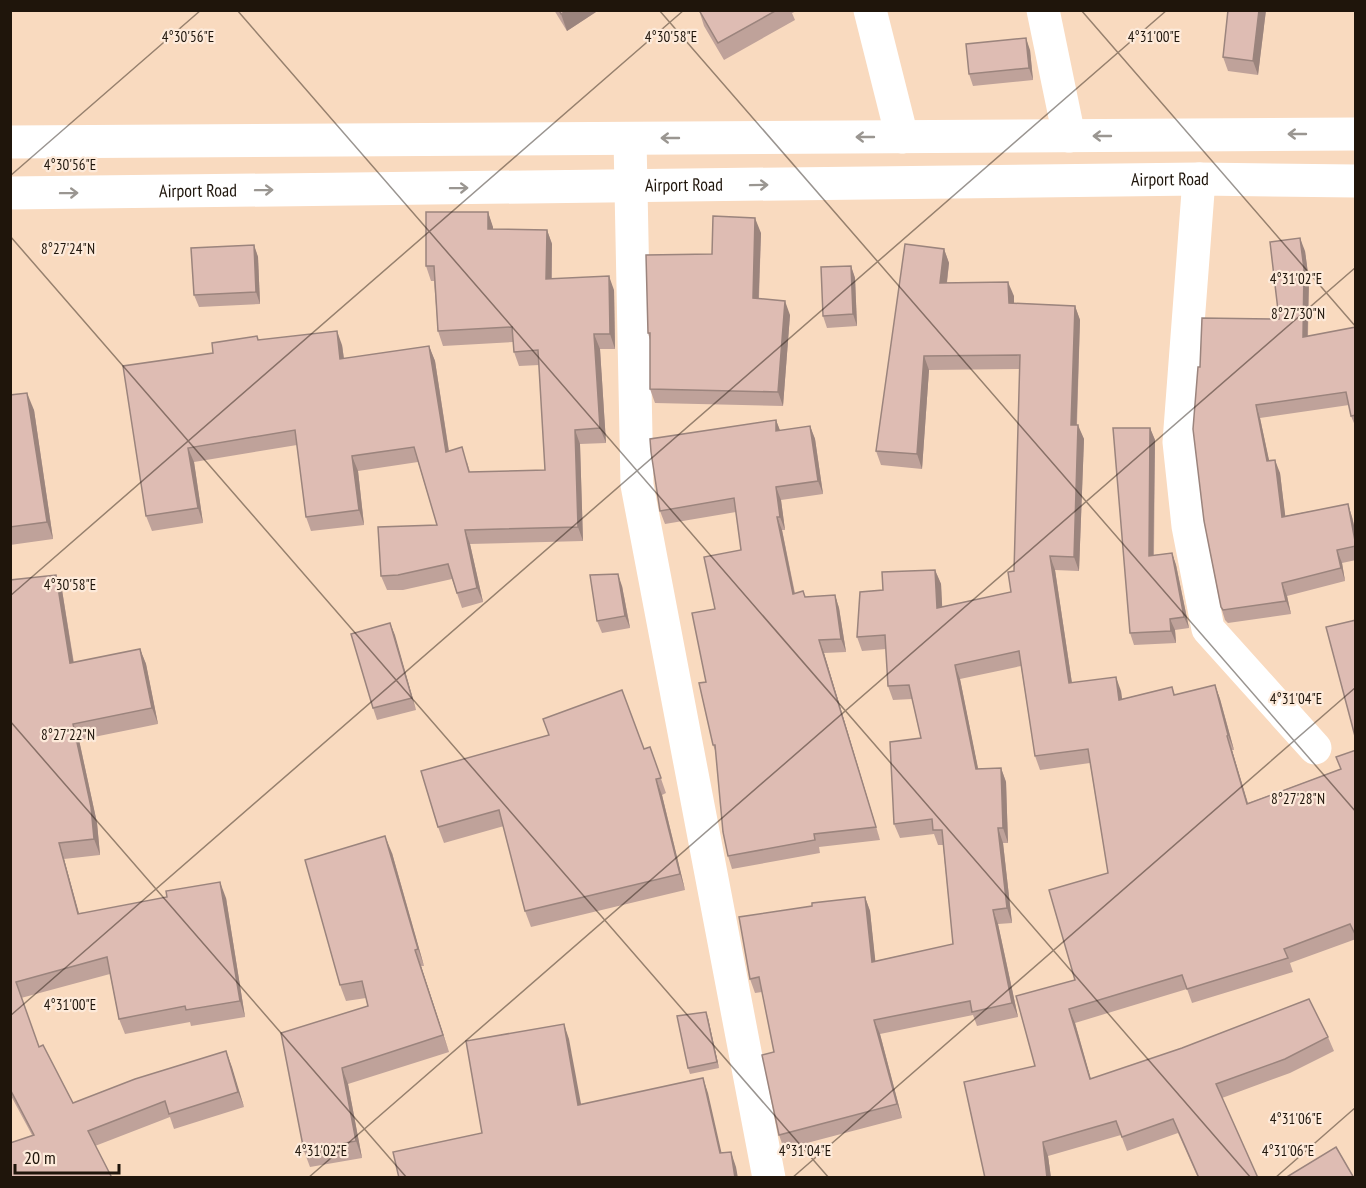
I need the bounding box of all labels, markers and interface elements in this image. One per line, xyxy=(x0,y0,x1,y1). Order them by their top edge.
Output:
text: 4°30'56"E xyxy=(162,27,214,46)
text: 4°30'58"E xyxy=(645,27,697,46)
text: 4°31'00"E xyxy=(1128,27,1180,46)
one-way arrow xyxy=(1288,129,1308,140)
one-way arrow xyxy=(1093,130,1113,142)
one-way arrow xyxy=(856,131,876,143)
one-way arrow xyxy=(661,132,681,144)
text: 4°30'56"E xyxy=(44,155,96,174)
street label: Airport Road xyxy=(1131,167,1209,191)
street label: Airport Road xyxy=(645,173,723,197)
street label: Airport Road xyxy=(159,178,237,202)
one-way arrow xyxy=(748,179,768,191)
one-way arrow xyxy=(448,182,468,194)
one-way arrow xyxy=(253,185,273,196)
one-way arrow xyxy=(58,187,78,198)
text: 8°27'24"N xyxy=(41,239,95,258)
text: 4°31'02"E xyxy=(1270,269,1322,288)
text: 8°27'30"N xyxy=(1271,304,1325,323)
text: 4°30'58"E xyxy=(44,575,96,594)
text: 4°31'04"E xyxy=(1270,689,1322,708)
text: 8°27'22"N xyxy=(41,725,95,744)
text: 8°27'28"N xyxy=(1271,789,1325,808)
text: 4°31'00"E xyxy=(44,995,96,1014)
text: 4°31'06"E xyxy=(1270,1109,1322,1128)
scale bar xyxy=(15,1137,118,1175)
text: 4°31'02"E xyxy=(295,1141,347,1160)
text: 4°31'04"E xyxy=(779,1141,831,1160)
text: 4°31'06"E xyxy=(1262,1141,1314,1160)
text: 20 m xyxy=(24,1146,56,1169)

